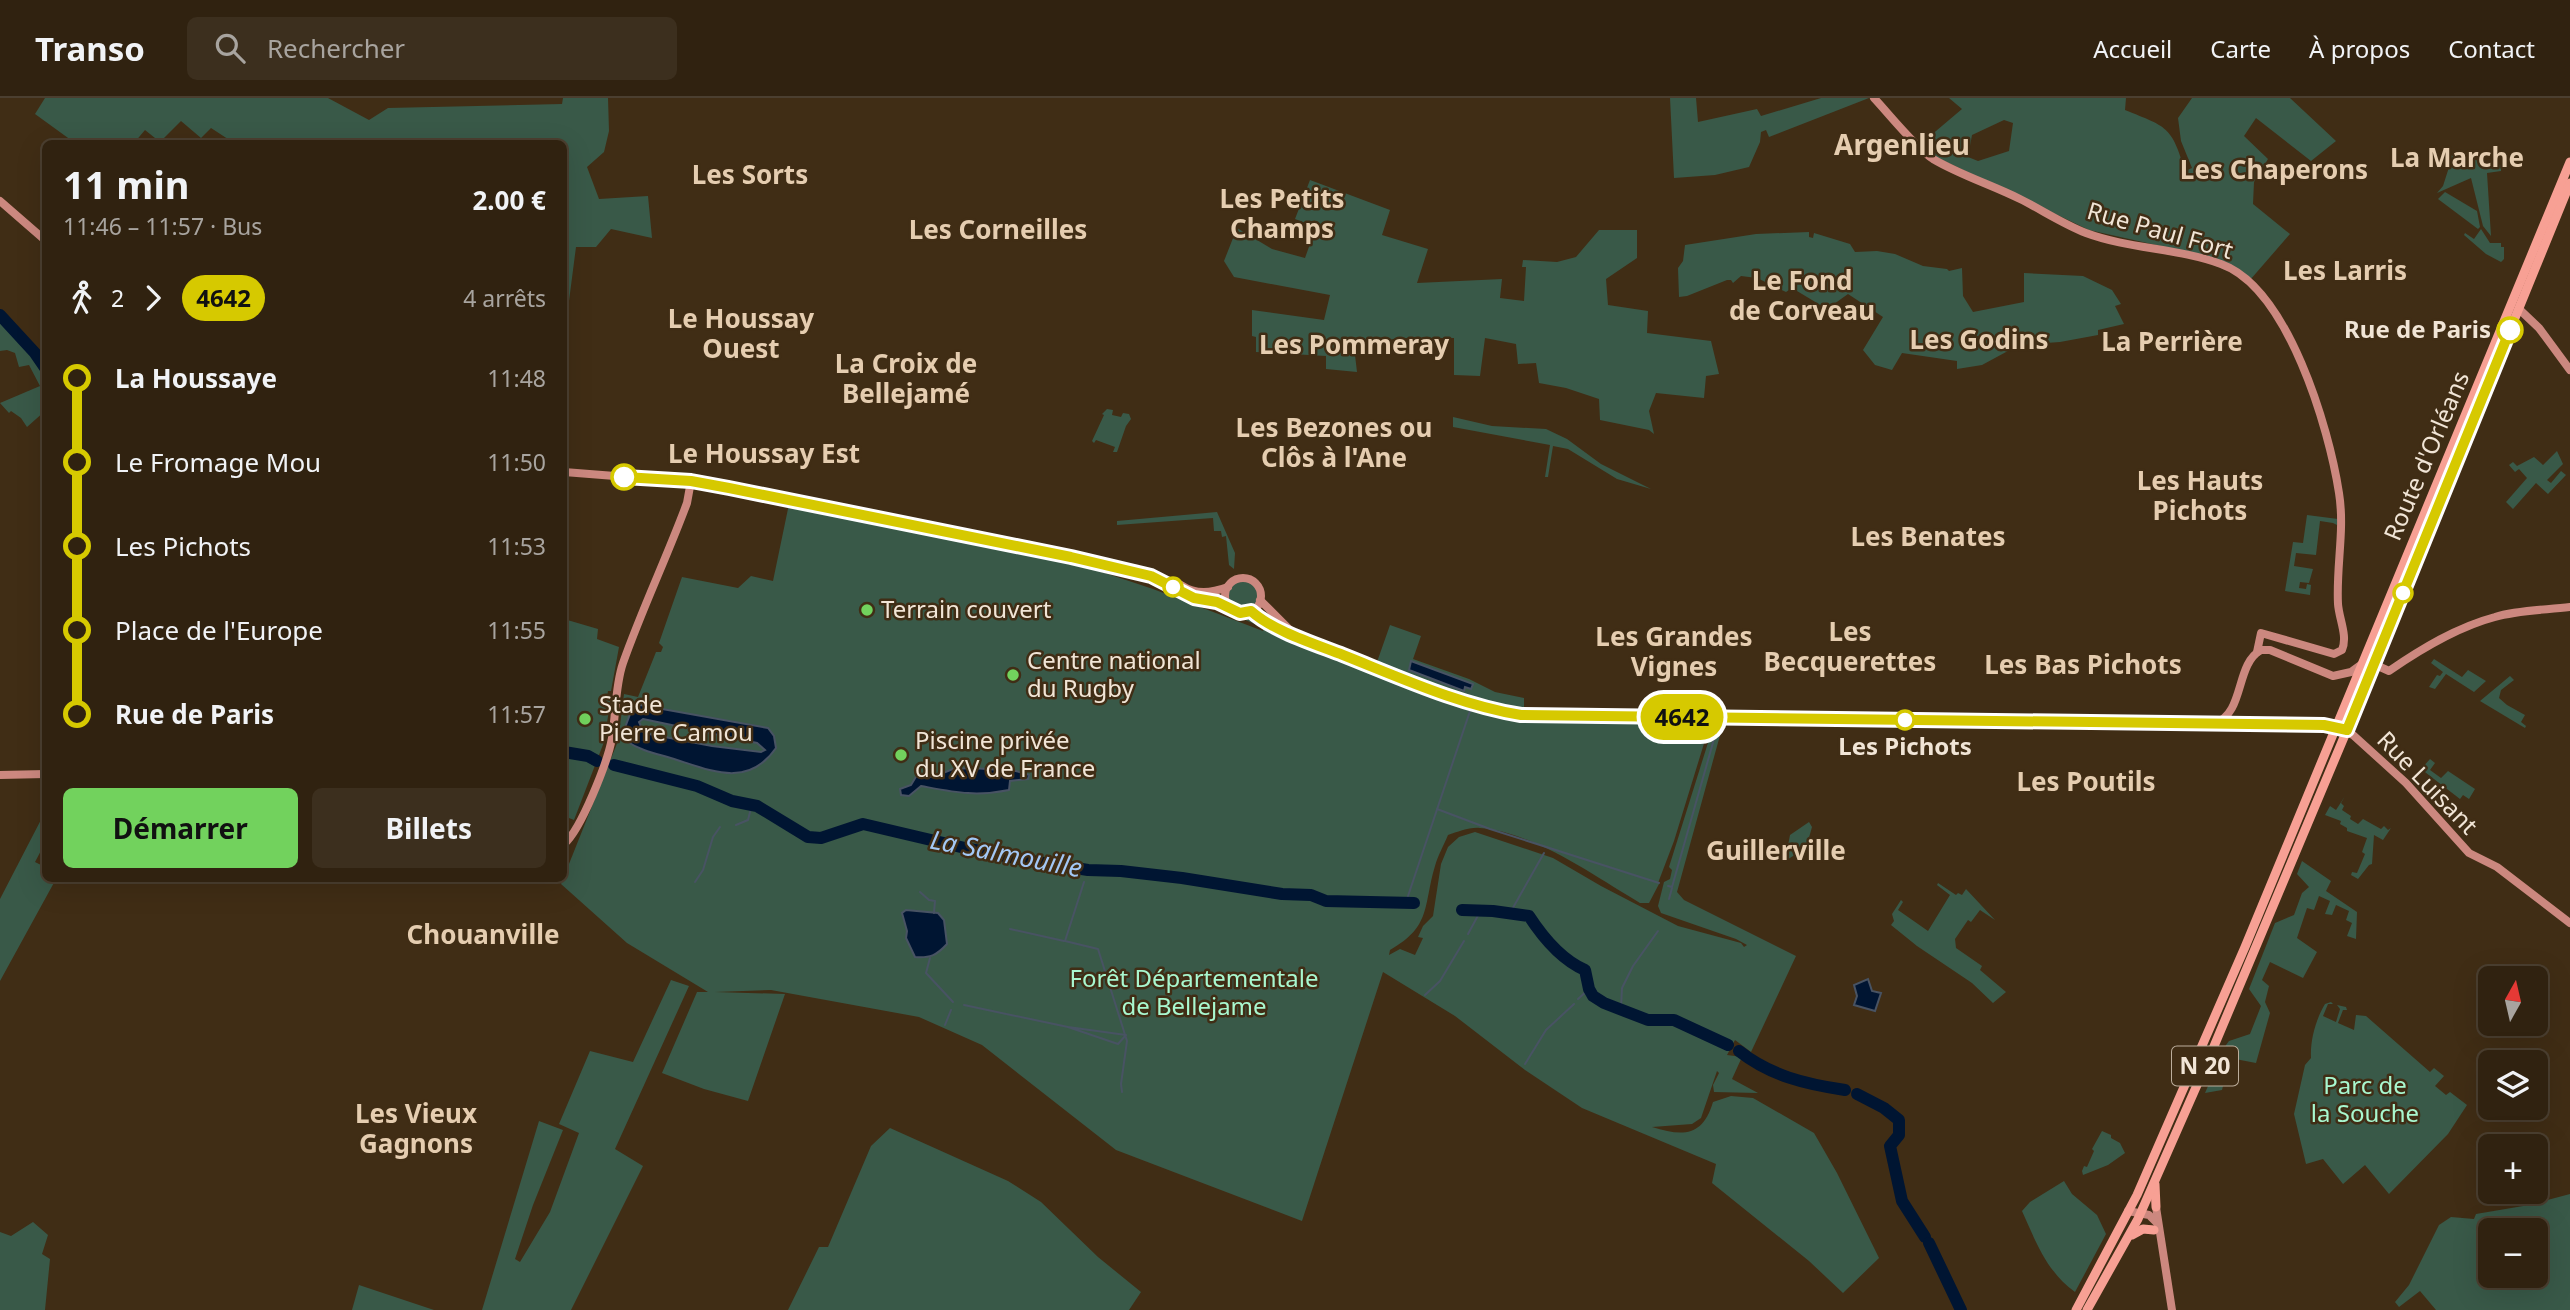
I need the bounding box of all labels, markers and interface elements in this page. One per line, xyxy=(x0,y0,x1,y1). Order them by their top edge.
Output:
search box xyxy=(187,17,677,80)
text: Transo xyxy=(35,26,145,71)
icon: search xyxy=(211,29,249,67)
text: Rechercher xyxy=(267,30,405,66)
text: Accueil xyxy=(2093,32,2172,65)
text: Carte xyxy=(2210,32,2271,65)
text: À propos xyxy=(2309,32,2410,65)
text: Contact xyxy=(2448,32,2535,65)
district label: Argenlieu xyxy=(1834,125,1970,163)
district label: La Marche xyxy=(2390,139,2524,175)
district label: Les Chaperons xyxy=(2180,151,2368,187)
district label: Les Sorts xyxy=(692,156,808,192)
text: 11 min xyxy=(63,158,189,210)
district label: Les Petits Champs xyxy=(1220,180,1344,246)
text: 2.00 € xyxy=(472,182,546,218)
street label: Rue Paul Fort xyxy=(2084,193,2238,266)
text: 11:46 – 11:57 · Bus xyxy=(63,210,262,242)
district label: Les Corneilles xyxy=(909,211,1087,247)
district label: Les Larris xyxy=(2283,252,2407,288)
district label: Le Fond de Corveau xyxy=(1729,262,1875,328)
icon: walk xyxy=(63,279,101,317)
icon: forward xyxy=(134,279,172,317)
text: 4642 xyxy=(196,281,251,314)
text: 2 xyxy=(111,282,124,314)
text: 4 arrêts xyxy=(463,282,546,314)
district label: Le Houssay Ouest xyxy=(668,300,814,366)
place label: Rue de Paris xyxy=(2344,312,2491,345)
marker: Rue de Paris xyxy=(2497,317,2523,343)
district label: Les Godins xyxy=(1909,321,2049,357)
district label: La Perrière xyxy=(2101,323,2243,359)
district label: Les Pommeray xyxy=(1259,326,1449,362)
district label: La Croix de Bellejamé xyxy=(835,345,977,411)
text: La Houssaye xyxy=(115,360,277,396)
text: 11:48 xyxy=(487,362,546,394)
street label: Route d'Orléans xyxy=(2375,366,2476,545)
district label: Les Bezones ou Clôs à l'Ane xyxy=(1236,409,1432,475)
district label: Le Houssay Est xyxy=(668,435,860,471)
text: Le Fromage Mou xyxy=(115,444,321,480)
text: 11:50 xyxy=(487,446,546,478)
district label: Les Hauts Pichots xyxy=(2137,462,2263,528)
unlabelled marker xyxy=(611,464,637,490)
district label: Les Benates xyxy=(1850,518,2006,554)
text: Les Pichots xyxy=(115,528,251,564)
text: 11:53 xyxy=(487,530,546,562)
unlabelled marker xyxy=(1163,577,1183,597)
unlabelled marker xyxy=(2393,583,2413,603)
place label: Terrain couvert xyxy=(881,592,1052,625)
marker: Terrain couvert xyxy=(859,602,875,618)
text: Place de l'Europe xyxy=(115,612,323,648)
district label: Les Becquerettes xyxy=(1764,613,1936,679)
text: 11:55 xyxy=(487,614,546,646)
district label: Les Grandes Vignes xyxy=(1595,618,1753,684)
place label: Centre national du Rugby xyxy=(1027,643,1201,704)
district label: Les Bas Pichots xyxy=(1984,646,2182,682)
marker: Centre national du Rugby xyxy=(1005,667,1021,683)
place label: Stade Pierre Camou xyxy=(599,687,753,748)
line badge: 4642 xyxy=(1633,694,1731,740)
text: Rue de Paris xyxy=(115,696,274,732)
text: 11:57 xyxy=(487,698,546,730)
text: 4642 xyxy=(1655,700,1709,733)
marker: Les Pichots xyxy=(1895,710,1915,730)
marker: Stade Pierre Camou xyxy=(577,711,593,727)
place label: Piscine privée du XV de France xyxy=(915,723,1095,784)
street label: Rue Luisant xyxy=(2371,723,2486,841)
place label: Les Pichots xyxy=(1838,729,1972,762)
marker: Piscine privée du XV de France xyxy=(893,747,909,763)
district label: Les Poutils xyxy=(2016,763,2156,799)
button: Démarrer xyxy=(63,788,298,868)
button: Billets xyxy=(312,788,546,868)
water label: La Salmouille xyxy=(927,821,1085,885)
district label: Guillerville xyxy=(1706,832,1846,868)
district label: Chouanville xyxy=(407,916,559,952)
park label: Forêt Départementale de Bellejame xyxy=(1070,961,1318,1022)
north arrow xyxy=(2478,966,2548,1036)
map controls xyxy=(2478,966,2548,1288)
road number: N 20 xyxy=(2172,1046,2238,1085)
button: layers xyxy=(2478,1050,2548,1120)
park label: Parc de la Souche xyxy=(2311,1068,2419,1129)
district label: Les Vieux Gagnons xyxy=(355,1095,477,1161)
button: + xyxy=(2478,1134,2548,1204)
button: − xyxy=(2478,1218,2548,1288)

